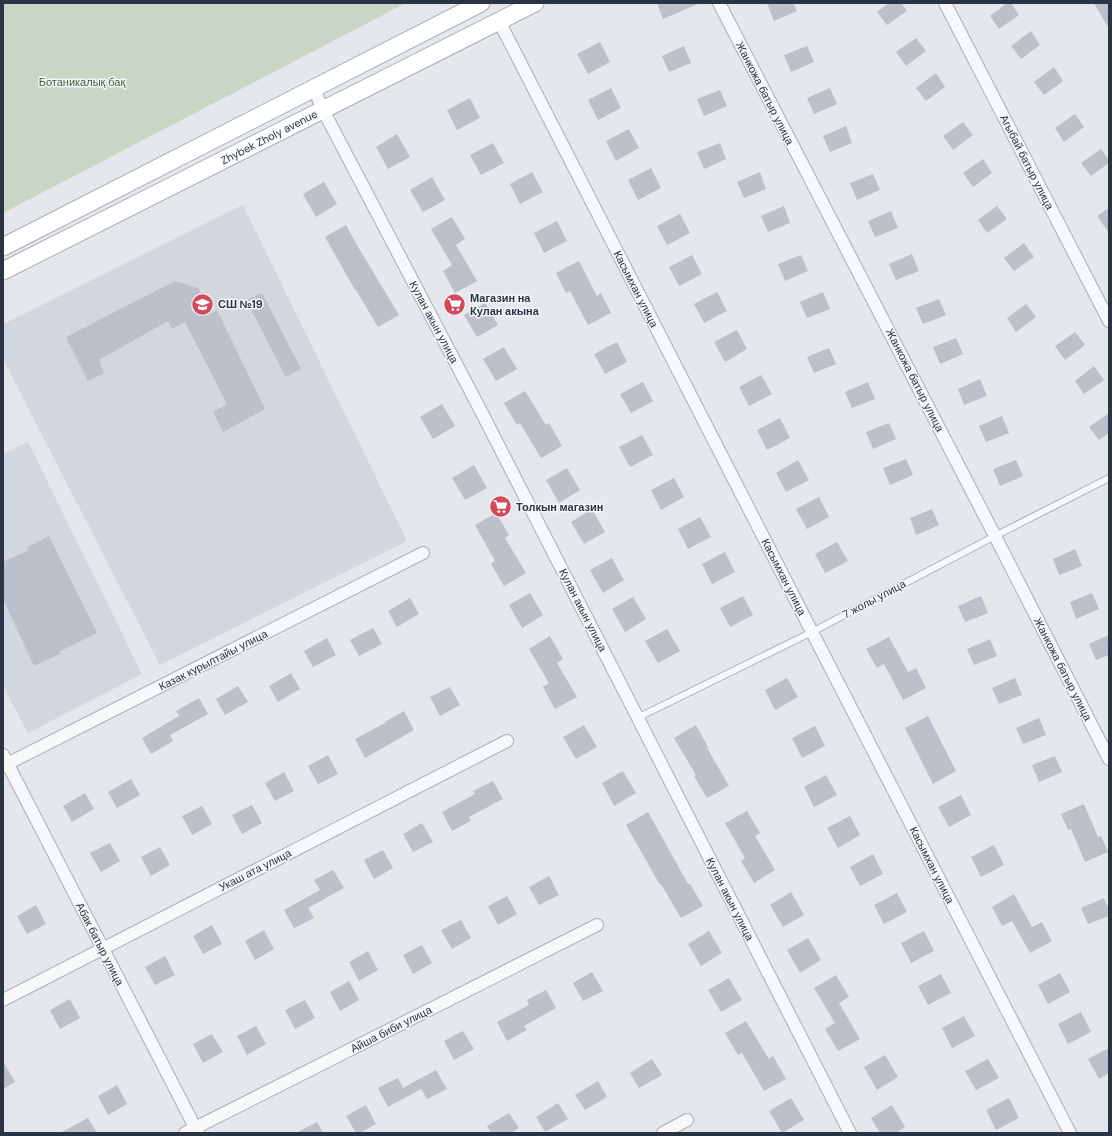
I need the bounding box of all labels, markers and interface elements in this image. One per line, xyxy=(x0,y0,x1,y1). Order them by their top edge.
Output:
street label: Жанкожа батыр улица xyxy=(733,39,798,148)
park label: Ботаникалық бақ xyxy=(39,75,125,89)
street label: Zhybek Zholy avenue xyxy=(218,107,320,167)
street label: Агыбай батыр улица xyxy=(997,112,1057,213)
street label: Касымхан улица xyxy=(611,248,662,330)
street label: Кулан акын улица xyxy=(406,278,462,366)
school or university icon: СШ №19 xyxy=(189,291,215,317)
supermarket icon: Магазин на Кулан акына xyxy=(441,291,467,317)
place label: Магазин на Кулан акына xyxy=(470,291,540,318)
place label: СШ №19 xyxy=(218,297,263,311)
street label: Жанкожа батыр улица xyxy=(883,326,948,435)
supermarket icon: Толкын магазин xyxy=(488,494,514,520)
place label: Толкын магазин xyxy=(516,500,603,514)
street label: Касымхан улица xyxy=(759,536,810,618)
street label: Кулан акын улица xyxy=(556,566,610,655)
street label: 7 жолы улица xyxy=(840,576,909,622)
street label: Жанкожа батыр улица xyxy=(1031,615,1096,724)
street label: Казак курылтайы улица xyxy=(156,626,271,694)
street label: Касымхан улица xyxy=(907,824,958,906)
street label: Укаш ата улица xyxy=(216,845,294,894)
street label: Кулан акын улица xyxy=(703,855,757,944)
street label: Абак батыр улица xyxy=(73,900,127,989)
street label: Айша биби улица xyxy=(348,1002,435,1056)

